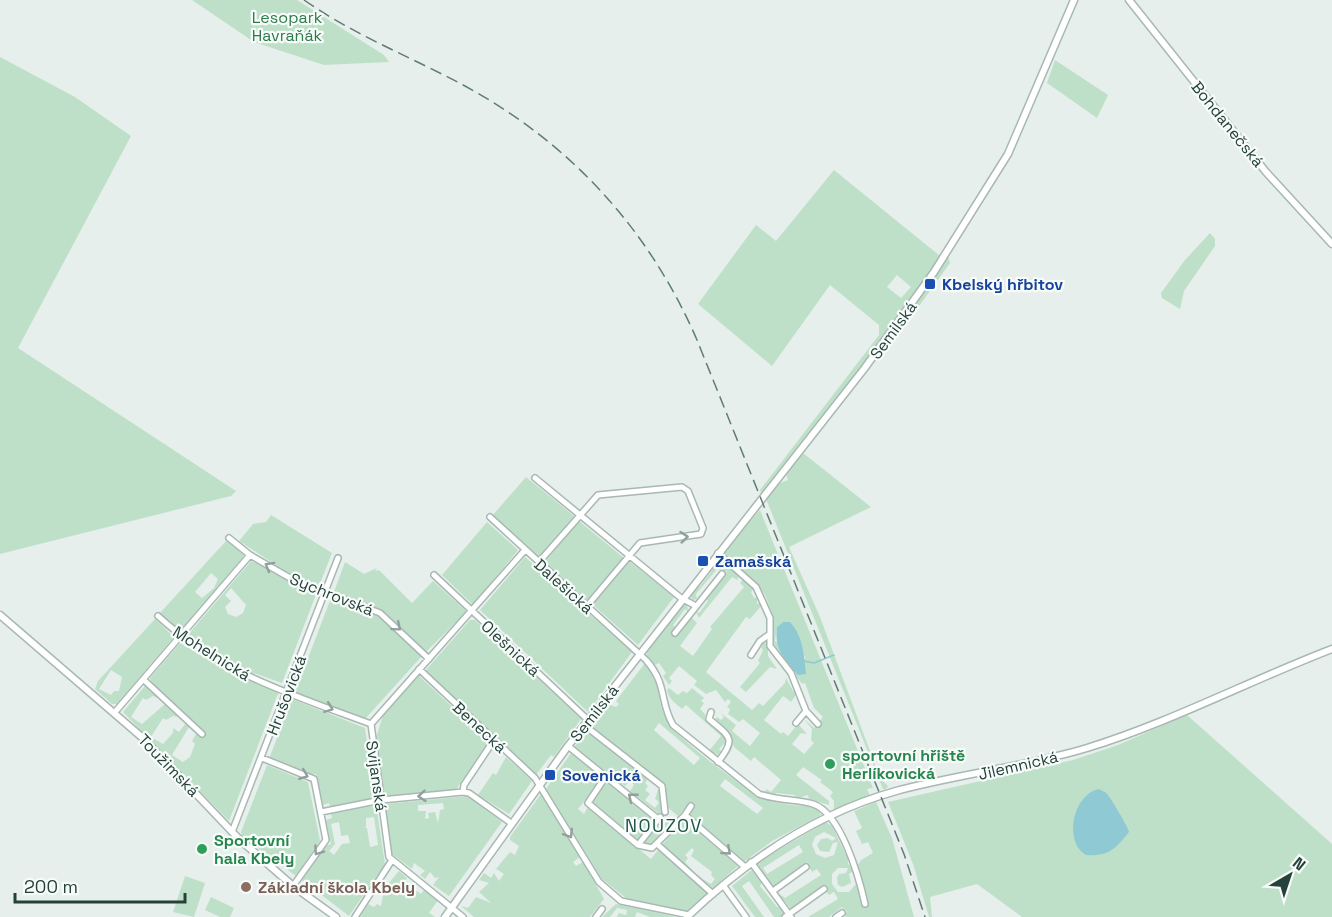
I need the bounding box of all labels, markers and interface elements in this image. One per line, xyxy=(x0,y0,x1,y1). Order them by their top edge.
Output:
park label: Lesopark Havraňák xyxy=(252,7,323,46)
street label: Bohdanečská xyxy=(1187,77,1269,172)
place label: Kbelský hřbitov xyxy=(942,274,1063,295)
marker: Kbelský hřbitov xyxy=(923,277,937,291)
street label: Semilská xyxy=(865,297,922,364)
one-way arrow xyxy=(679,532,688,544)
place label: Zamašská xyxy=(715,551,791,572)
street label: Dalešická xyxy=(530,554,598,619)
marker: Zamašská xyxy=(696,554,710,568)
one-way arrow xyxy=(265,562,275,573)
street label: Sychrovská xyxy=(287,568,377,621)
street label: Olešnická xyxy=(477,616,545,681)
one-way arrow xyxy=(390,620,401,631)
street label: Mohelnická xyxy=(169,621,255,686)
street label: Hrušovická xyxy=(262,652,311,738)
street label: Semilská xyxy=(566,680,623,746)
street label: Benecká xyxy=(448,697,511,758)
one-way arrow xyxy=(323,701,334,714)
street label: Toužimská xyxy=(133,729,204,801)
street label: Svijanská xyxy=(361,739,392,813)
place label: sportovní hřiště Herlíkovická xyxy=(842,745,965,784)
street label: Jilemnická xyxy=(976,746,1060,785)
marker: sportovní hřiště Herlíkovická xyxy=(823,757,837,771)
place label: Sovenická xyxy=(562,765,641,786)
one-way arrow xyxy=(297,768,308,780)
marker: Sovenická xyxy=(543,768,557,782)
one-way arrow xyxy=(417,789,426,802)
one-way arrow xyxy=(628,794,639,805)
district label: NOUZOV xyxy=(625,814,703,837)
one-way arrow xyxy=(562,828,574,838)
place label: Sportovní hala Kbely xyxy=(214,830,294,869)
marker: Sportovní hala Kbely xyxy=(195,842,209,856)
one-way arrow xyxy=(720,844,731,855)
one-way arrow xyxy=(314,845,325,856)
north arrow xyxy=(1260,845,1320,905)
text: N xyxy=(1288,852,1310,875)
scale bar xyxy=(15,866,184,904)
text: 200 m xyxy=(24,875,78,898)
place label: Základní škola Kbely xyxy=(258,877,415,898)
marker: Základní škola Kbely xyxy=(239,880,253,894)

